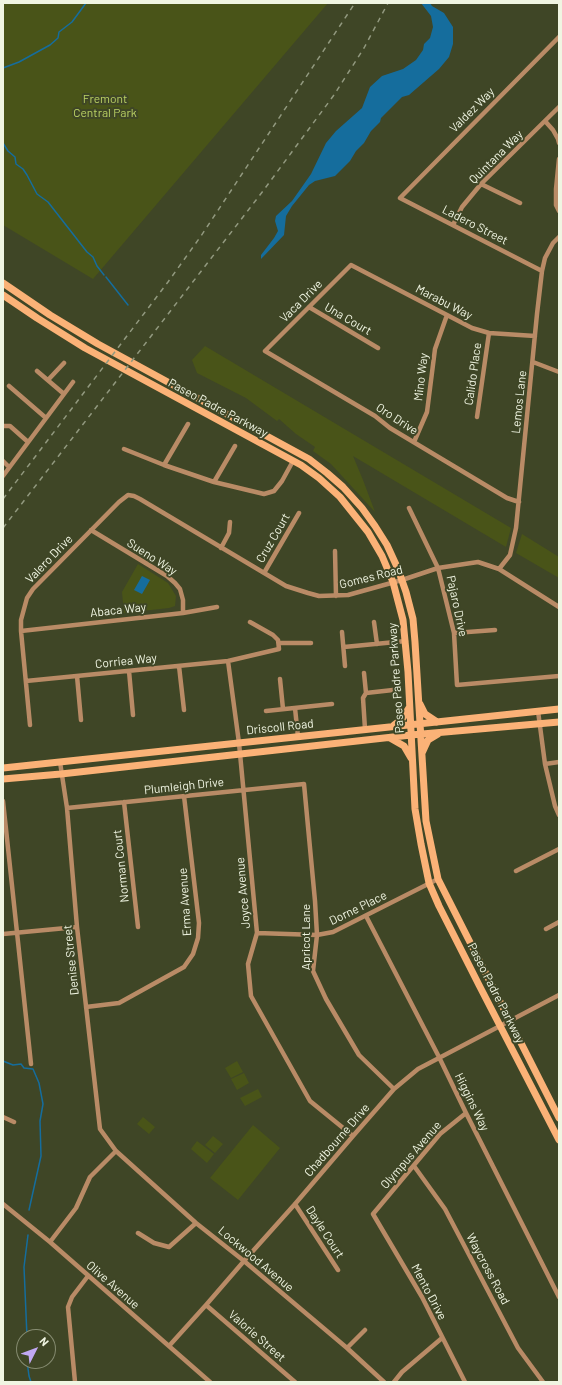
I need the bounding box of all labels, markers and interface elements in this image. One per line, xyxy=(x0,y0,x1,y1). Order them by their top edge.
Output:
street label: Valdez Way xyxy=(447,85,497,135)
park label: Fremont Central Park xyxy=(73,92,137,120)
street label: Quintana Way xyxy=(466,127,526,187)
street label: Ladero Street xyxy=(440,202,510,248)
street label: Vaca Drive xyxy=(277,277,325,325)
street label: Marabu Way xyxy=(413,281,475,323)
street label: Una Court xyxy=(322,300,374,338)
street label: Calido Place xyxy=(461,342,485,406)
street label: Mino Way xyxy=(411,352,431,402)
street label: Lemos Lane xyxy=(509,370,529,434)
street label: Paseo Padre Parkway xyxy=(166,376,270,440)
street label: Oro Drive xyxy=(373,400,421,438)
street label: Cruz Court xyxy=(253,511,293,565)
street label: Valero Drive xyxy=(22,532,76,586)
street label: Sueno Way xyxy=(124,536,180,578)
street label: Gomes Road xyxy=(338,562,404,592)
street label: Pajaro Drive xyxy=(443,574,471,638)
street label: Abaca Way xyxy=(89,600,147,620)
street label: Paseo Padre Parkway xyxy=(385,622,407,734)
street label: Corriea Way xyxy=(94,651,158,671)
street label: Driscoll Road xyxy=(246,716,314,738)
street label: Plumleigh Drive xyxy=(143,775,225,797)
street label: Norman Court xyxy=(110,829,132,903)
street label: Joyce Avenue xyxy=(233,857,253,929)
street label: Erma Avenue xyxy=(175,867,195,937)
street label: Dorne Place xyxy=(327,888,389,928)
street label: Apricot Lane xyxy=(299,904,313,970)
street label: Denise Street xyxy=(60,924,82,996)
street label: Paseo Padre Parkway xyxy=(464,940,528,1046)
street label: Higgins Way xyxy=(452,1071,492,1133)
street label: Chadbourne Drive xyxy=(301,1100,373,1180)
street label: Olympus Avenue xyxy=(378,1118,444,1192)
street label: Dayle Court xyxy=(303,1203,347,1261)
street label: Lockwood Avenue xyxy=(215,1223,297,1295)
street label: Waycross Road xyxy=(463,1231,513,1307)
street label: Olive Avenue xyxy=(83,1258,143,1312)
street label: Mento Drive xyxy=(408,1262,450,1322)
street label: Valorie Street xyxy=(226,1307,288,1365)
north arrow xyxy=(16,1329,56,1369)
text: N xyxy=(37,1334,52,1348)

